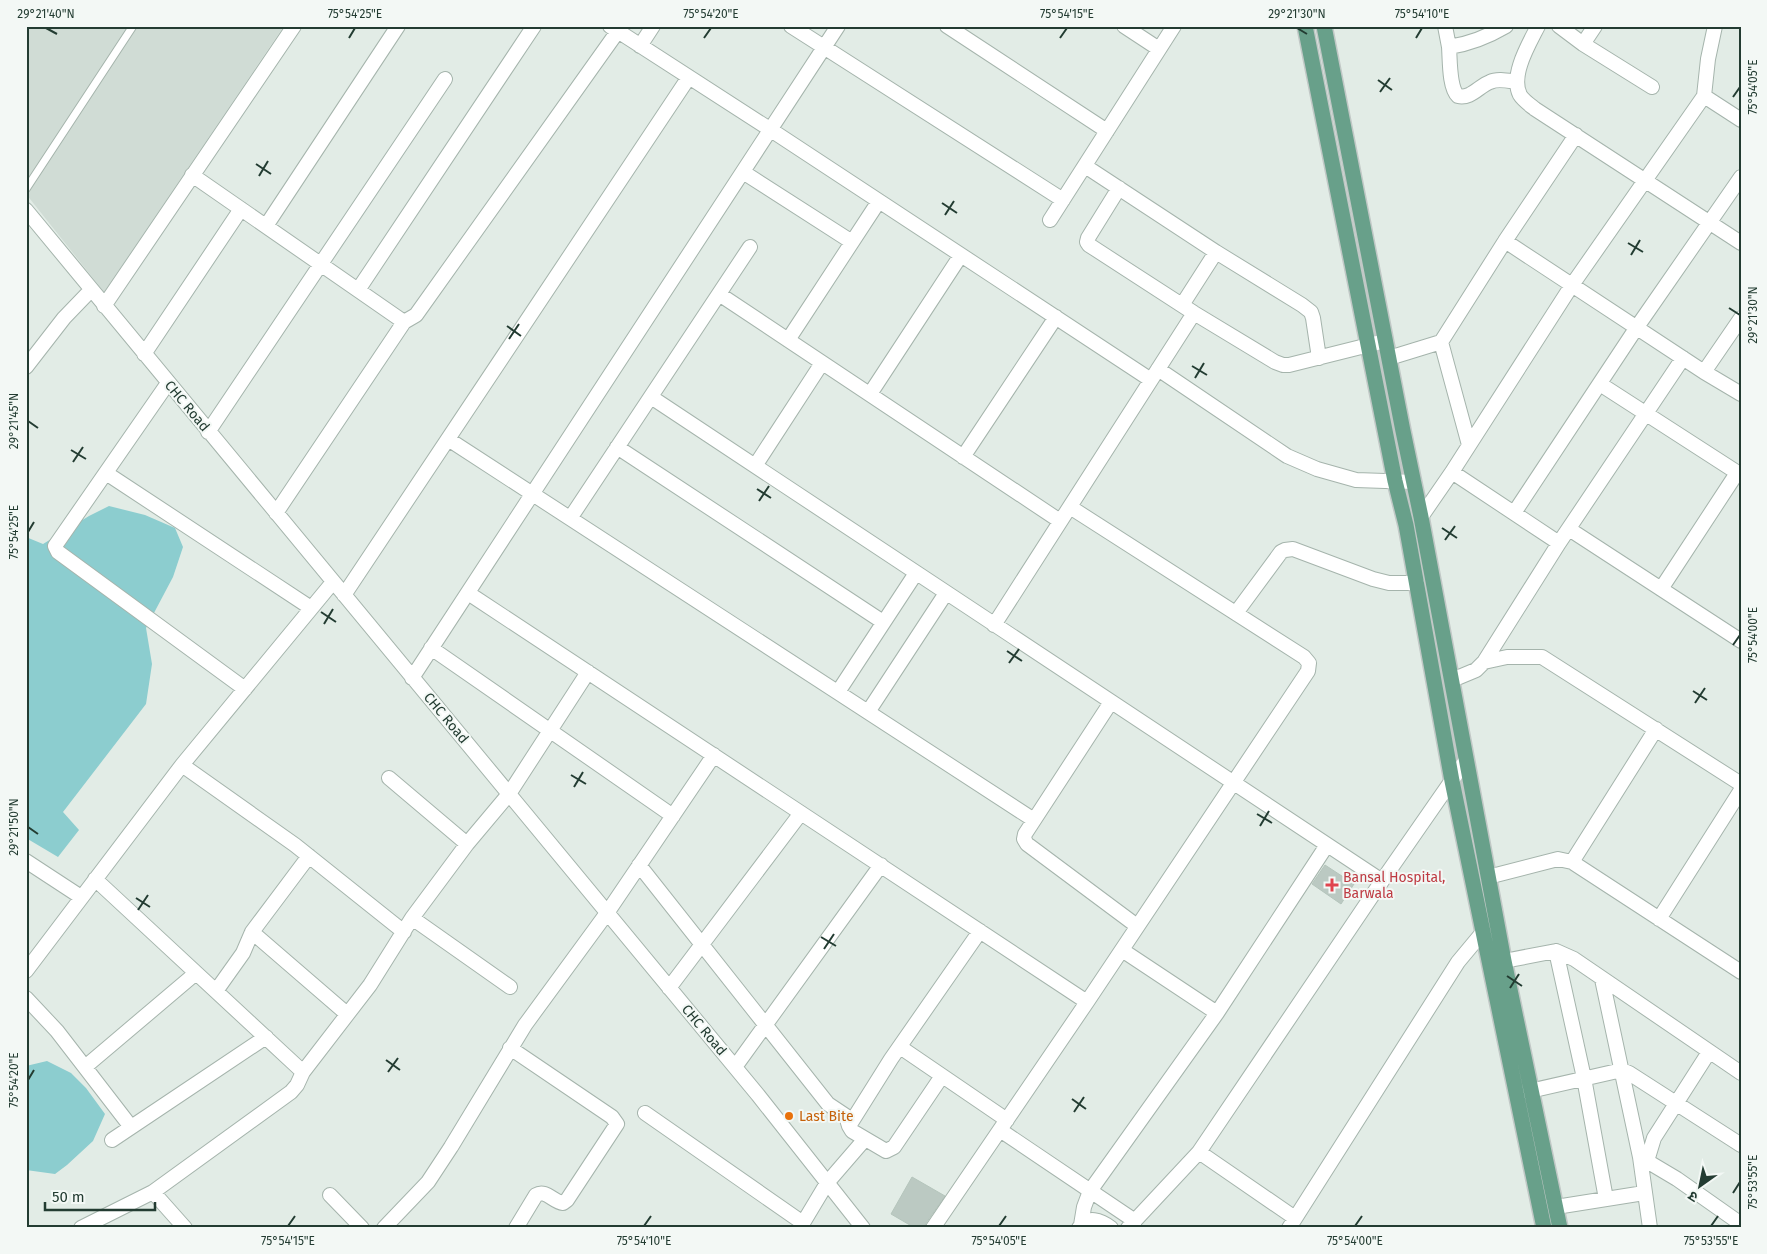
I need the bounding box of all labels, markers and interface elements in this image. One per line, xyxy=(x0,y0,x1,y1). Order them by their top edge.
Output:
text: 29°21'40"N xyxy=(17,7,75,21)
text: 75°54'25"E xyxy=(328,7,382,21)
text: 75°54'20"E xyxy=(683,7,739,21)
text: 75°54'15"E xyxy=(1040,7,1094,21)
text: 29°21'30"N xyxy=(1268,7,1326,21)
text: 75°54'10"E xyxy=(1395,7,1449,21)
text: 75°54'05"E xyxy=(1746,59,1760,115)
text: 29°21'30"N xyxy=(1746,286,1760,344)
street label: CHC Road xyxy=(161,377,213,435)
text: 29°21'45"N xyxy=(7,393,21,449)
text: 75°54'25"E xyxy=(7,505,21,559)
text: 75°54'00"E xyxy=(1746,607,1760,663)
street label: CHC Road xyxy=(420,689,472,747)
text: 29°21'50"N xyxy=(7,798,21,856)
place label: Bansal Hospital, Barwala xyxy=(1343,869,1445,902)
marker: Bansal Hospital, Barwala xyxy=(1325,878,1339,892)
street label: CHC Road xyxy=(678,1001,730,1059)
text: 75°54'20"E xyxy=(7,1052,21,1108)
place label: Last Bite xyxy=(799,1108,854,1125)
marker: Last Bite xyxy=(783,1110,795,1122)
text: 75°53'55"E xyxy=(1746,1155,1760,1209)
north arrow xyxy=(1674,1162,1724,1212)
scale bar xyxy=(45,1179,155,1211)
text: उ xyxy=(1684,1187,1701,1206)
text: 50 m xyxy=(52,1188,85,1206)
text: 75°54'15"E xyxy=(261,1234,315,1248)
text: 75°54'10"E xyxy=(617,1234,671,1248)
text: 75°54'05"E xyxy=(971,1234,1027,1248)
text: 75°54'00"E xyxy=(1327,1234,1383,1248)
text: 75°53'55"E xyxy=(1684,1234,1738,1248)

